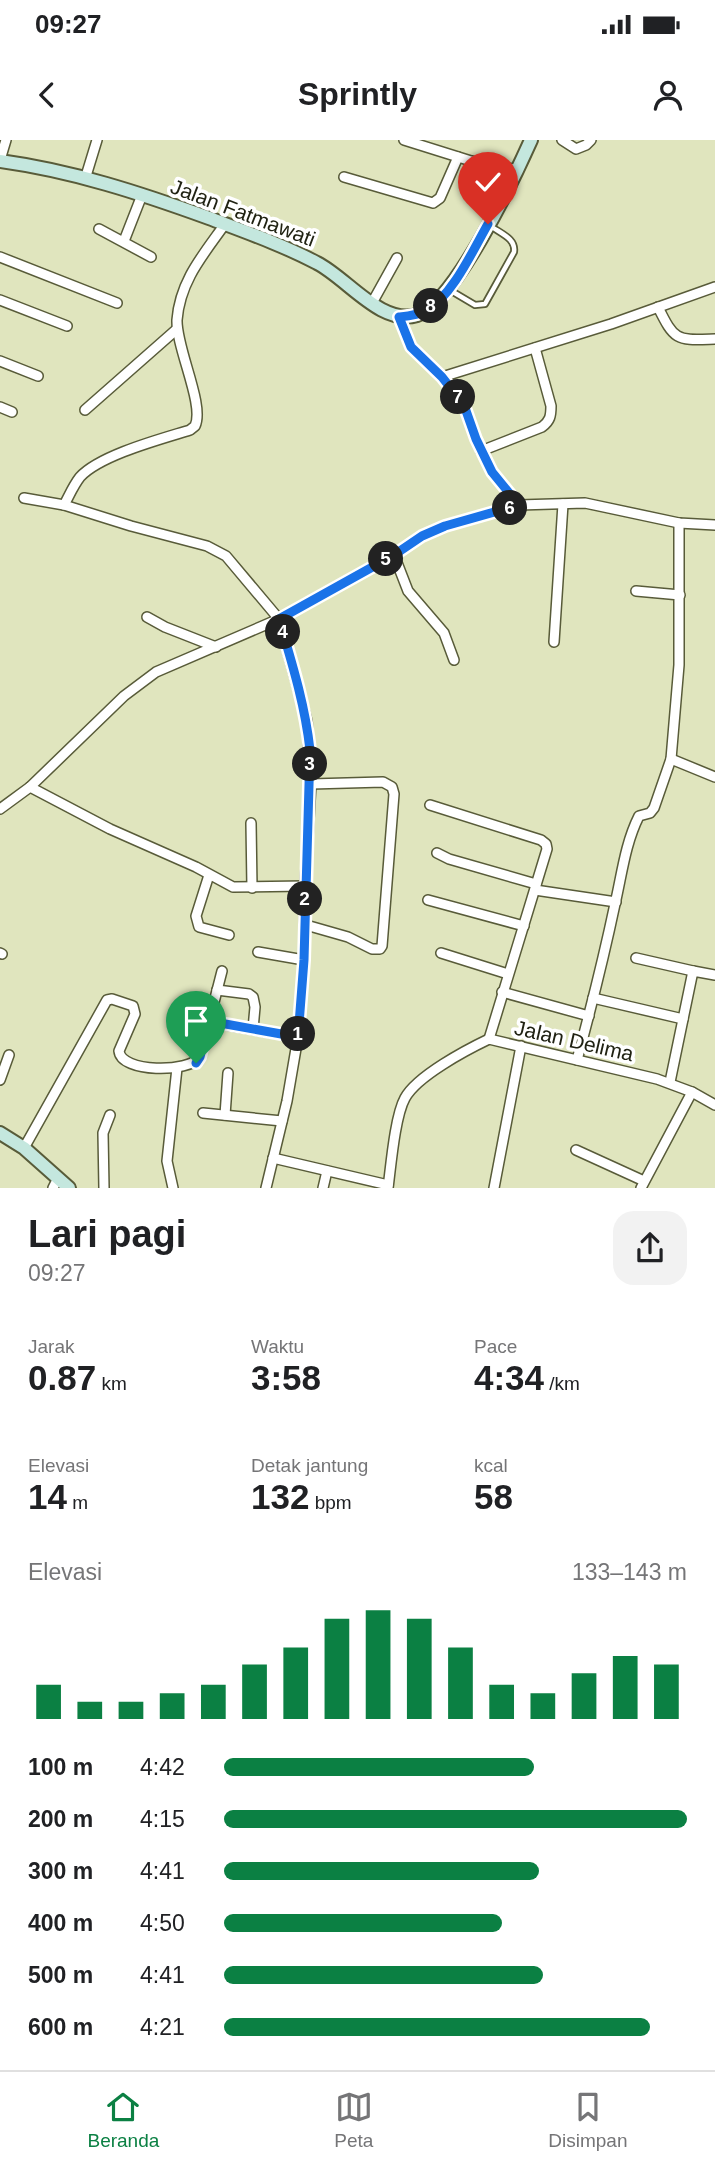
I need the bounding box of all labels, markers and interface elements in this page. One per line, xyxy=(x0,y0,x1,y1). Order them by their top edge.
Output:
text: 09:27 xyxy=(35,9,102,39)
icon: back xyxy=(28,76,66,114)
text: Sprintly xyxy=(298,76,417,112)
icon: person xyxy=(649,76,687,114)
pin xyxy=(458,152,518,224)
icon: check xyxy=(469,163,507,201)
street label: Jalan Fatmawati xyxy=(168,174,319,251)
pin: 8 xyxy=(414,288,448,324)
text: 8 xyxy=(425,295,436,316)
pin: 7 xyxy=(440,380,476,414)
text: 7 xyxy=(452,386,463,407)
pin: 6 xyxy=(492,490,528,526)
text: 6 xyxy=(504,497,515,518)
pin: 5 xyxy=(368,542,404,576)
text: 5 xyxy=(380,548,391,569)
pin: 4 xyxy=(266,615,300,650)
text: 4 xyxy=(277,621,288,642)
pin: 3 xyxy=(292,746,328,782)
text: 3 xyxy=(304,753,315,774)
pin: 2 xyxy=(288,882,322,916)
text: 2 xyxy=(299,888,310,909)
pin xyxy=(166,991,226,1063)
icon: arrive xyxy=(177,1002,215,1040)
pin: 1 xyxy=(280,1016,316,1052)
street label: Jalan Delima xyxy=(512,1016,636,1065)
text: 1 xyxy=(292,1023,303,1044)
button: share xyxy=(613,1211,687,1285)
text: Lari pagi xyxy=(28,1213,186,1255)
text: 09:27 xyxy=(28,1260,86,1286)
text: Jarak xyxy=(28,1336,74,1357)
text: Waktu xyxy=(251,1336,304,1357)
text: Pace xyxy=(474,1336,517,1357)
text: 0.87 xyxy=(28,1358,96,1397)
text: 3:58 xyxy=(251,1358,321,1397)
text: 4:34 xyxy=(474,1358,544,1397)
text: km xyxy=(96,1373,127,1394)
text: /km xyxy=(544,1373,580,1394)
text: Elevasi xyxy=(28,1455,89,1476)
text: Detak jantung xyxy=(251,1455,368,1476)
text: kcal xyxy=(474,1455,508,1476)
text: 14 xyxy=(28,1477,67,1516)
text: 132 xyxy=(251,1477,309,1516)
text: 58 xyxy=(474,1477,513,1516)
text: m xyxy=(67,1492,88,1513)
text: bpm xyxy=(309,1492,352,1513)
text: Elevasi xyxy=(28,1559,102,1585)
text: 133–143 m xyxy=(572,1559,687,1585)
text: 100 m xyxy=(28,1754,93,1780)
text: 4:42 xyxy=(140,1754,185,1780)
text: 200 m xyxy=(28,1806,93,1832)
text: 4:15 xyxy=(140,1806,185,1832)
text: 300 m xyxy=(28,1858,93,1884)
text: 4:41 xyxy=(140,1858,185,1884)
text: 400 m xyxy=(28,1910,93,1936)
text: 4:50 xyxy=(140,1910,185,1936)
text: 500 m xyxy=(28,1962,93,1988)
text: 4:41 xyxy=(140,1962,185,1988)
text: 600 m xyxy=(28,2014,93,2040)
text: 4:21 xyxy=(140,2014,185,2040)
tab: Beranda xyxy=(87,2088,159,2152)
tab: Peta xyxy=(334,2088,373,2152)
tab: Disimpan xyxy=(548,2088,628,2152)

